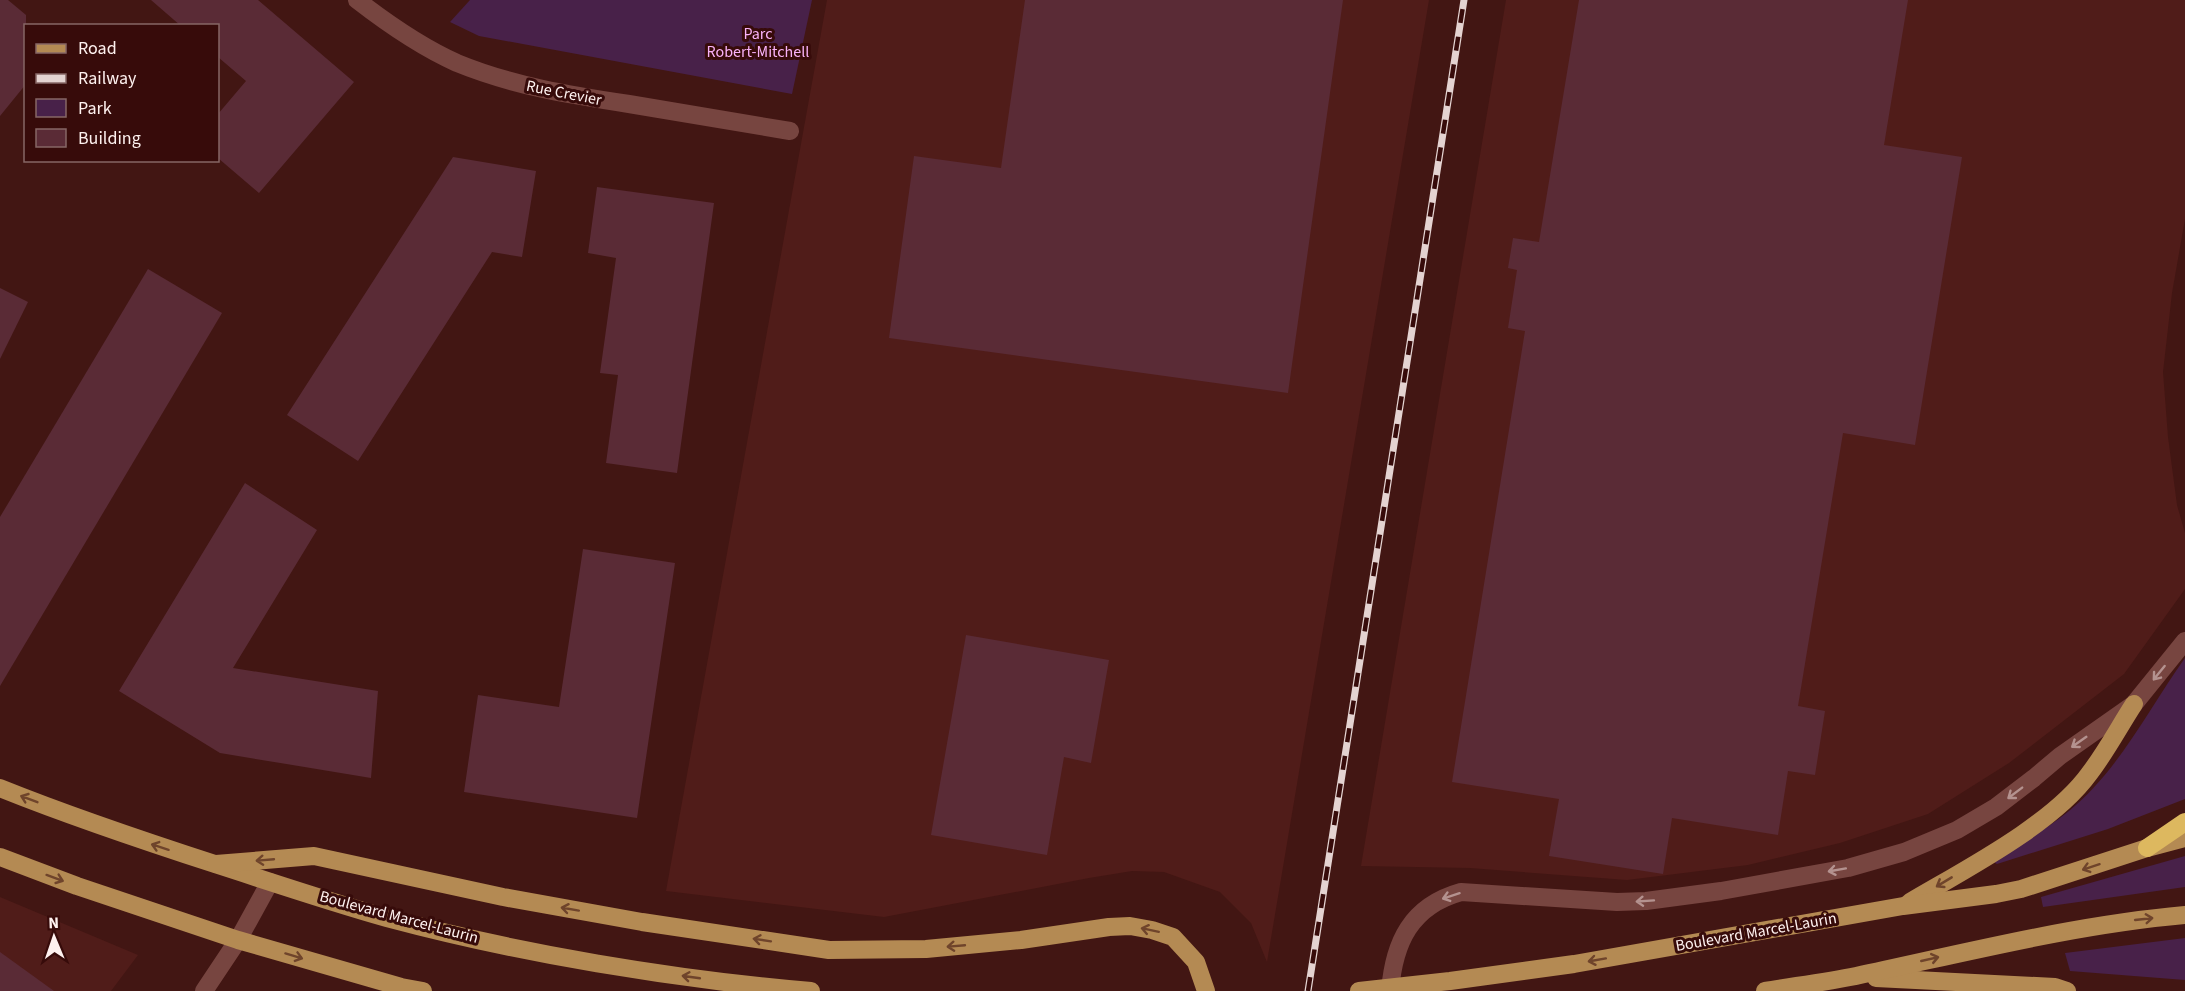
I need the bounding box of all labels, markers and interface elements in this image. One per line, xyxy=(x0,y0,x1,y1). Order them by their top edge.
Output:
park label: Parc Robert-Mitchell xyxy=(707,23,809,63)
legend xyxy=(24,24,219,162)
text: Road xyxy=(78,36,117,61)
text: Railway xyxy=(78,66,137,91)
street label: Rue Crevier xyxy=(524,75,604,111)
text: Park xyxy=(78,96,112,121)
text: Building xyxy=(78,126,141,151)
one-way arrow xyxy=(2153,664,2166,680)
one-way arrow xyxy=(2072,736,2088,748)
one-way arrow xyxy=(2007,787,2023,800)
one-way arrow xyxy=(20,793,39,804)
one-way arrow xyxy=(151,840,170,851)
one-way arrow xyxy=(256,855,276,866)
one-way arrow xyxy=(2082,862,2101,873)
one-way arrow xyxy=(1828,865,1848,876)
one-way arrow xyxy=(45,873,63,884)
one-way arrow xyxy=(1936,876,1953,888)
street label: Boulevard Marcel-Laurin xyxy=(317,885,481,949)
one-way arrow xyxy=(1442,891,1461,902)
one-way arrow xyxy=(1636,896,1655,907)
one-way arrow xyxy=(561,903,580,914)
north arrow xyxy=(24,907,84,967)
street label: Boulevard Marcel-Laurin xyxy=(1674,907,1838,957)
text: N xyxy=(48,912,59,934)
one-way arrow xyxy=(2134,913,2154,924)
one-way arrow xyxy=(1140,924,1160,935)
one-way arrow xyxy=(753,935,773,946)
one-way arrow xyxy=(947,941,967,952)
one-way arrow xyxy=(285,951,304,962)
one-way arrow xyxy=(1921,953,1940,965)
one-way arrow xyxy=(1588,954,1607,965)
one-way arrow xyxy=(681,971,701,982)

